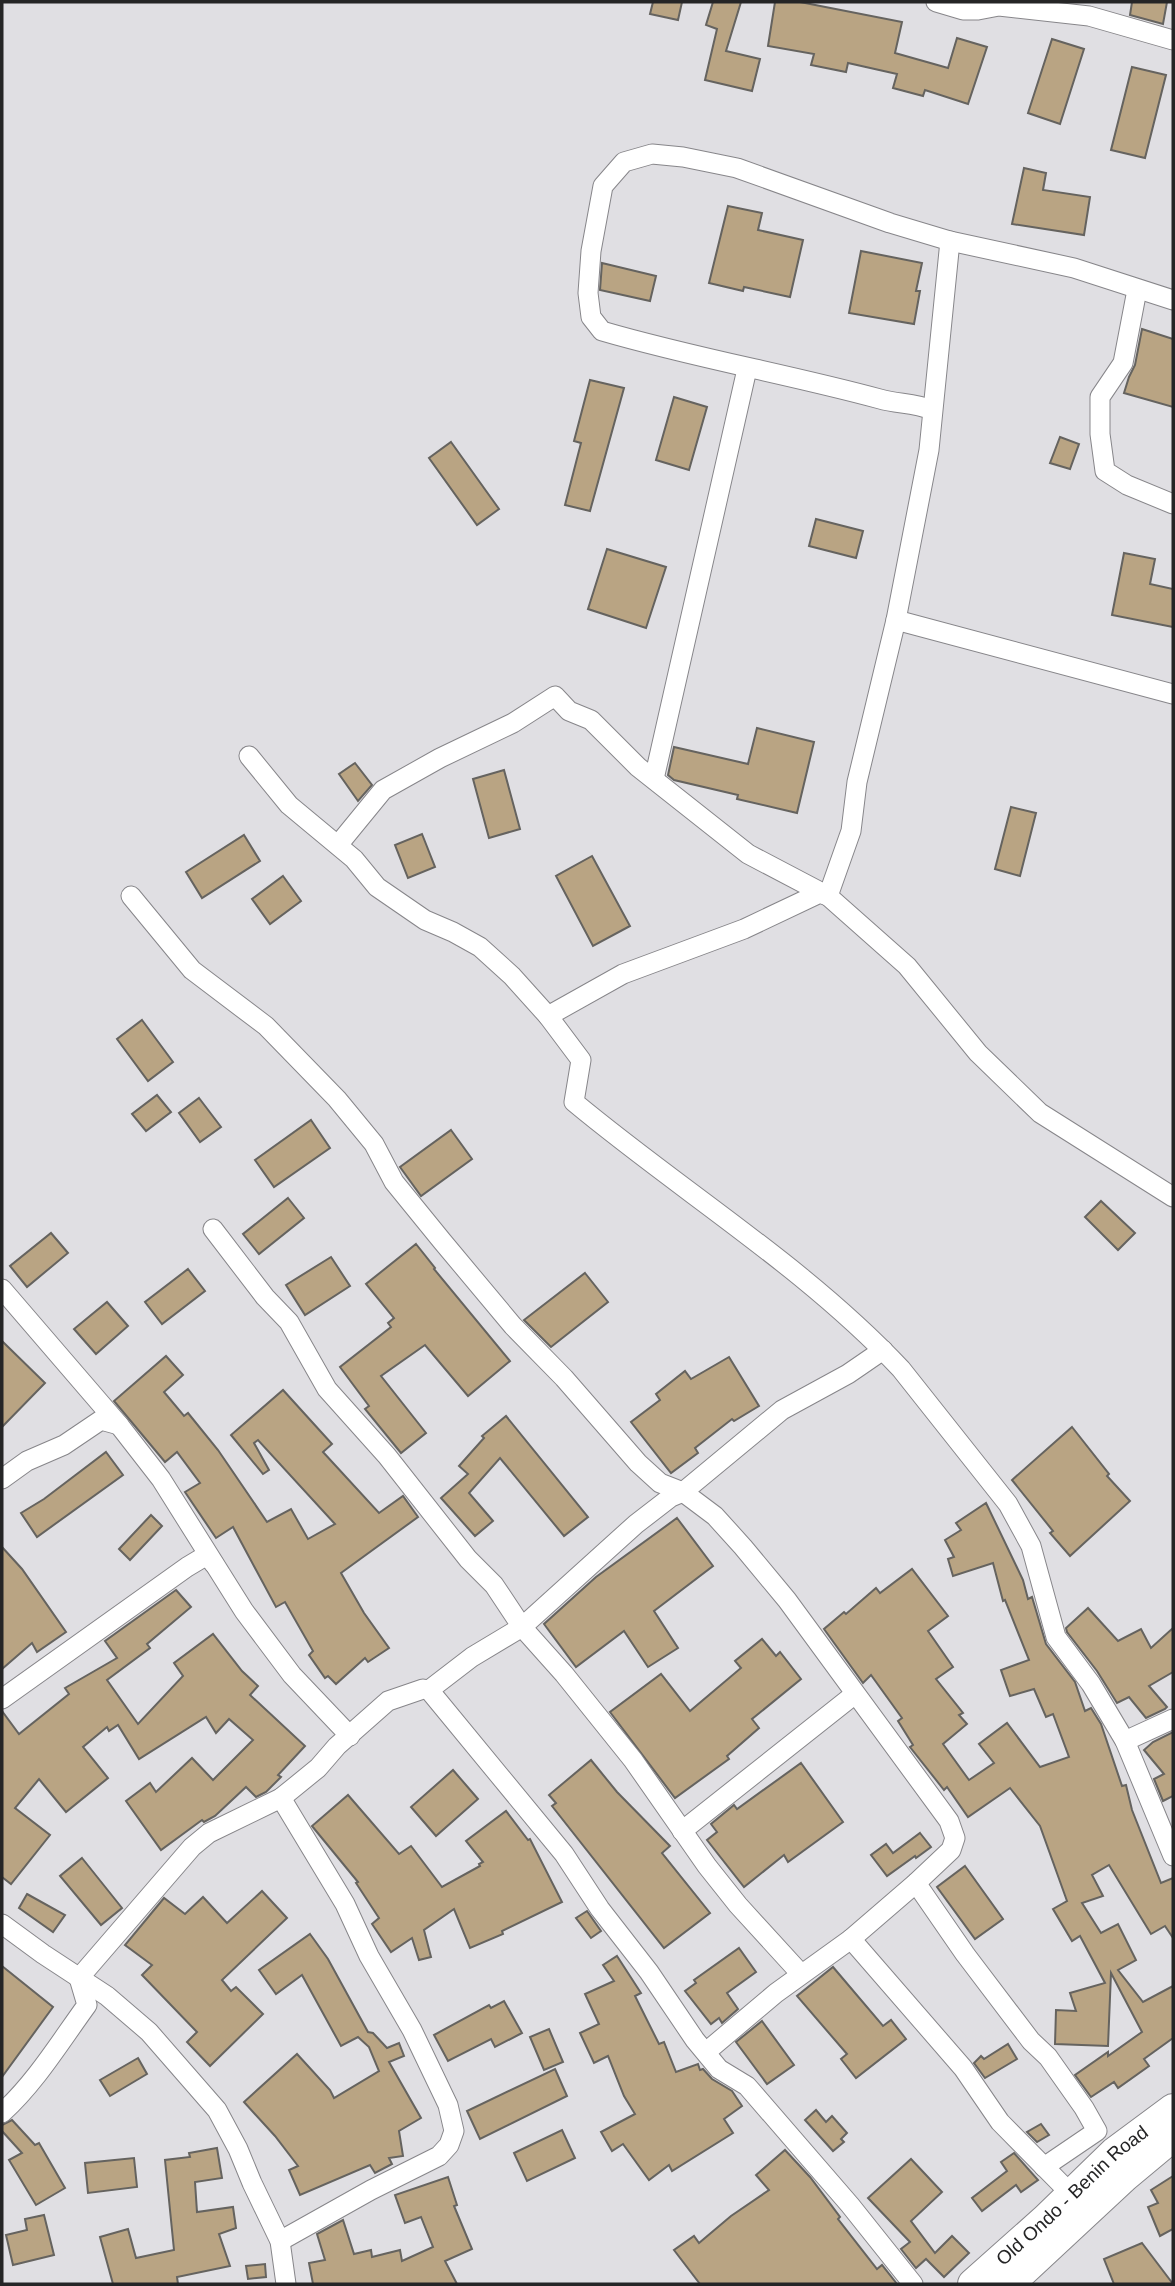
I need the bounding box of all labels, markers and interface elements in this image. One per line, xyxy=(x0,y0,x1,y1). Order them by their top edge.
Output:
street label: Old Ondo - Benin Road xyxy=(992,2121,1152,2270)

